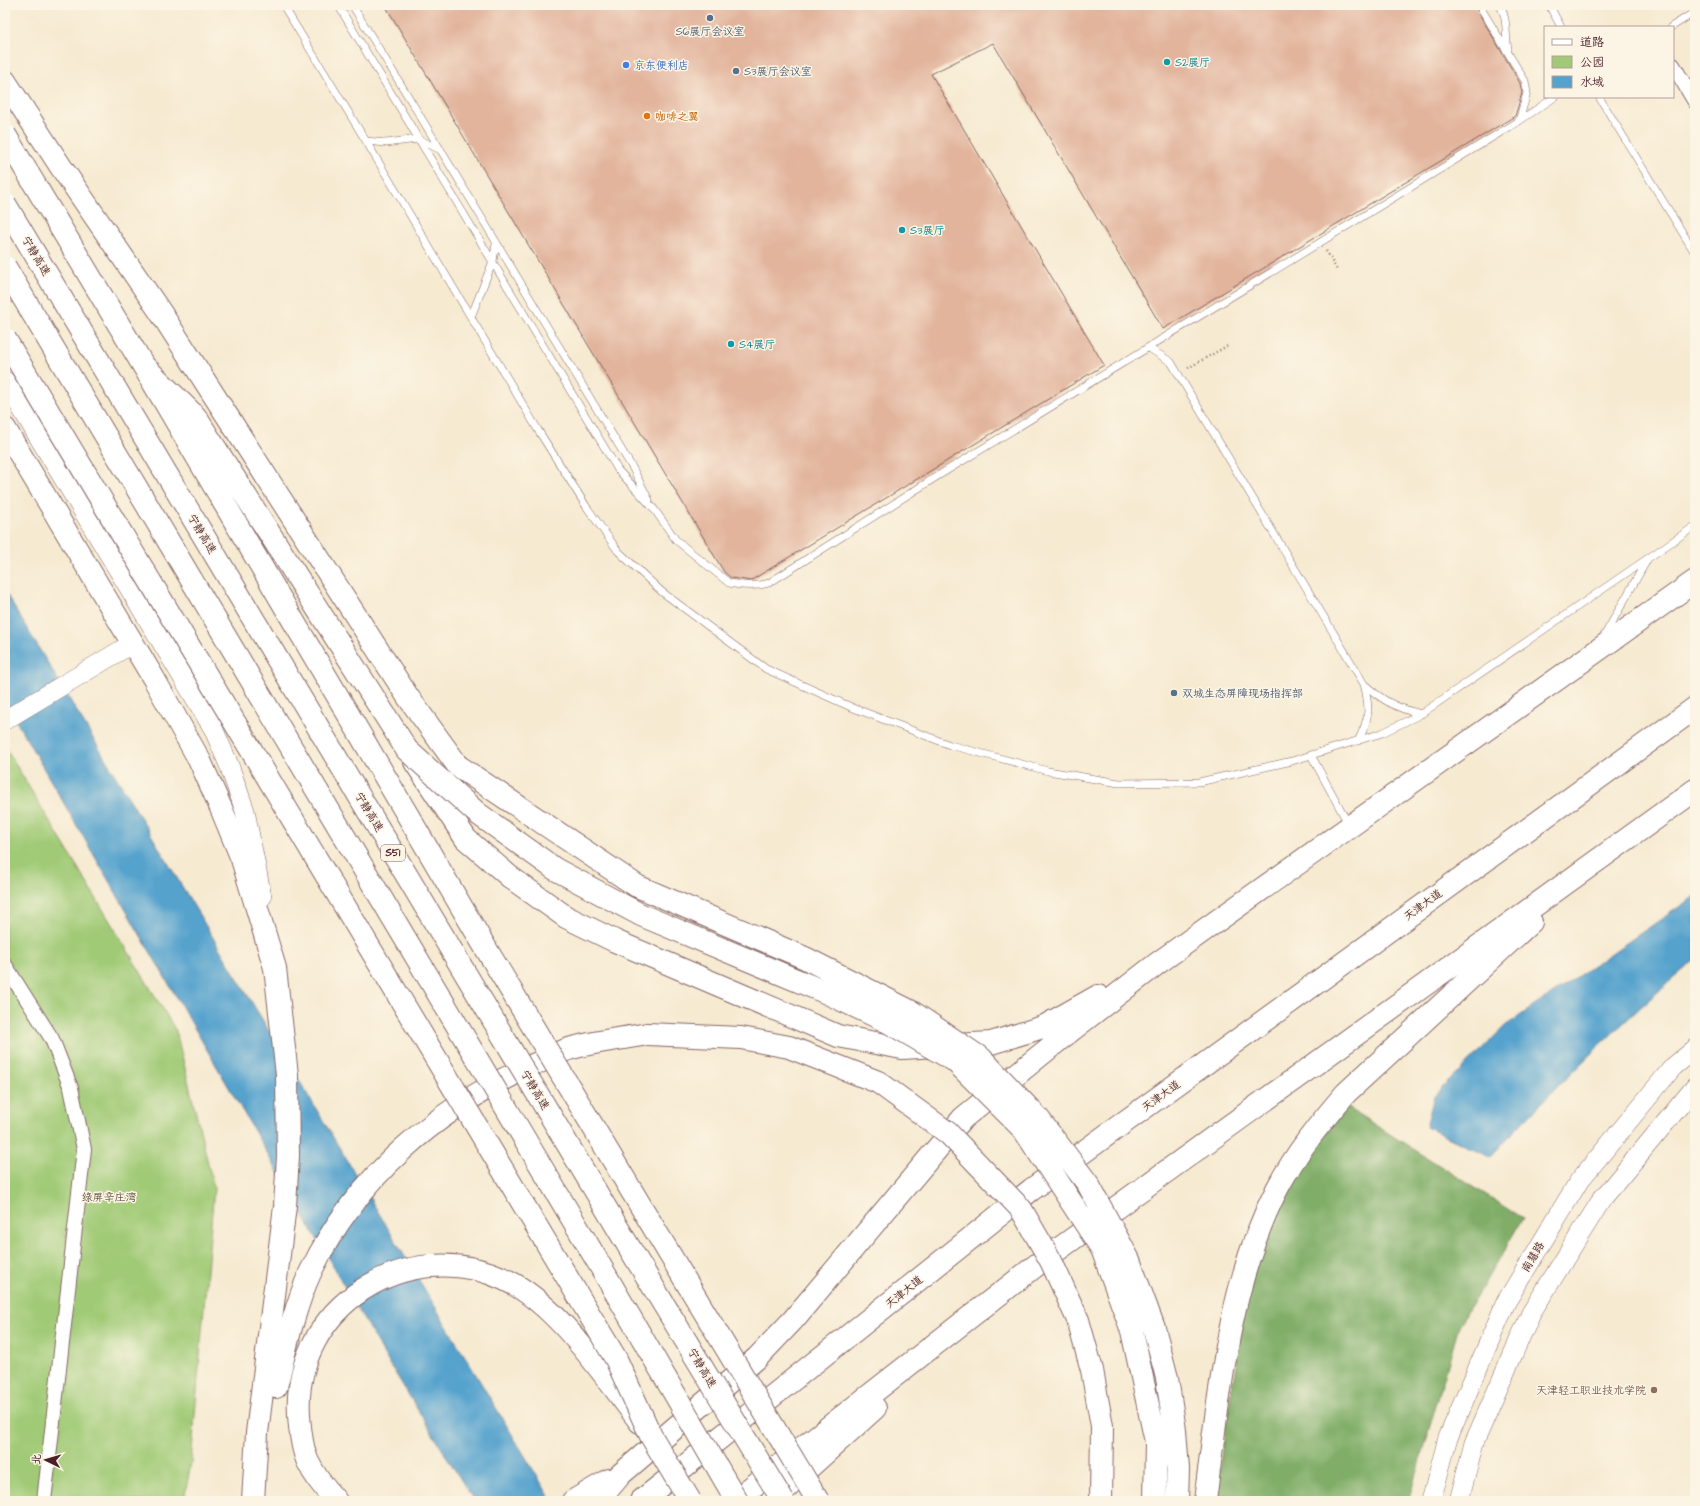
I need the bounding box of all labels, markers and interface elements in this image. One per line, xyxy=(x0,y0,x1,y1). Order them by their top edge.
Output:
marker: S6展厅会议室 xyxy=(705,13,715,23)
place label: S6展厅会议室 xyxy=(676,24,744,39)
legend xyxy=(1544,26,1674,98)
text: 道路 xyxy=(1580,34,1604,51)
text: 公园 xyxy=(1580,54,1604,71)
place label: S2展厅 xyxy=(1175,55,1210,70)
marker: S2展厅 xyxy=(1162,57,1172,67)
place label: 京东便利店 xyxy=(634,58,689,73)
marker: 京东便利店 xyxy=(621,60,631,70)
place label: S3展厅会议室 xyxy=(744,64,812,79)
marker: S3展厅会议室 xyxy=(731,66,741,76)
text: 水域 xyxy=(1580,74,1604,91)
place label: 咖啡之翼 xyxy=(655,109,699,124)
marker: 咖啡之翼 xyxy=(642,111,652,121)
place label: S3展厅 xyxy=(910,223,945,238)
marker: S3展厅 xyxy=(897,225,907,235)
street label: 宁静高速 xyxy=(18,233,54,279)
place label: S4展厅 xyxy=(739,337,776,352)
marker: S4展厅 xyxy=(726,339,736,349)
street label: 宁静高速 xyxy=(184,511,220,557)
place label: 双城生态屏障现场指挥部 xyxy=(1182,686,1303,701)
marker: 双城生态屏障现场指挥部 xyxy=(1169,688,1179,698)
street label: 宁静高速 xyxy=(351,789,387,835)
road number: S51 xyxy=(381,845,405,861)
street label: 天津大道 xyxy=(1401,886,1445,924)
street label: 宁静高速 xyxy=(517,1067,553,1113)
street label: 天津大道 xyxy=(1139,1077,1183,1115)
park label: 绿屏辛庄湾 xyxy=(82,1190,137,1205)
street label: 南慧路 xyxy=(1518,1239,1548,1275)
street label: 天津大道 xyxy=(882,1272,926,1312)
street label: 宁静高速 xyxy=(684,1345,720,1391)
place label: 天津轻工职业技术学院 xyxy=(1536,1383,1646,1398)
marker: 天津轻工职业技术学院 xyxy=(1649,1385,1659,1395)
north arrow xyxy=(26,1440,66,1480)
text: 北 xyxy=(29,1453,44,1465)

